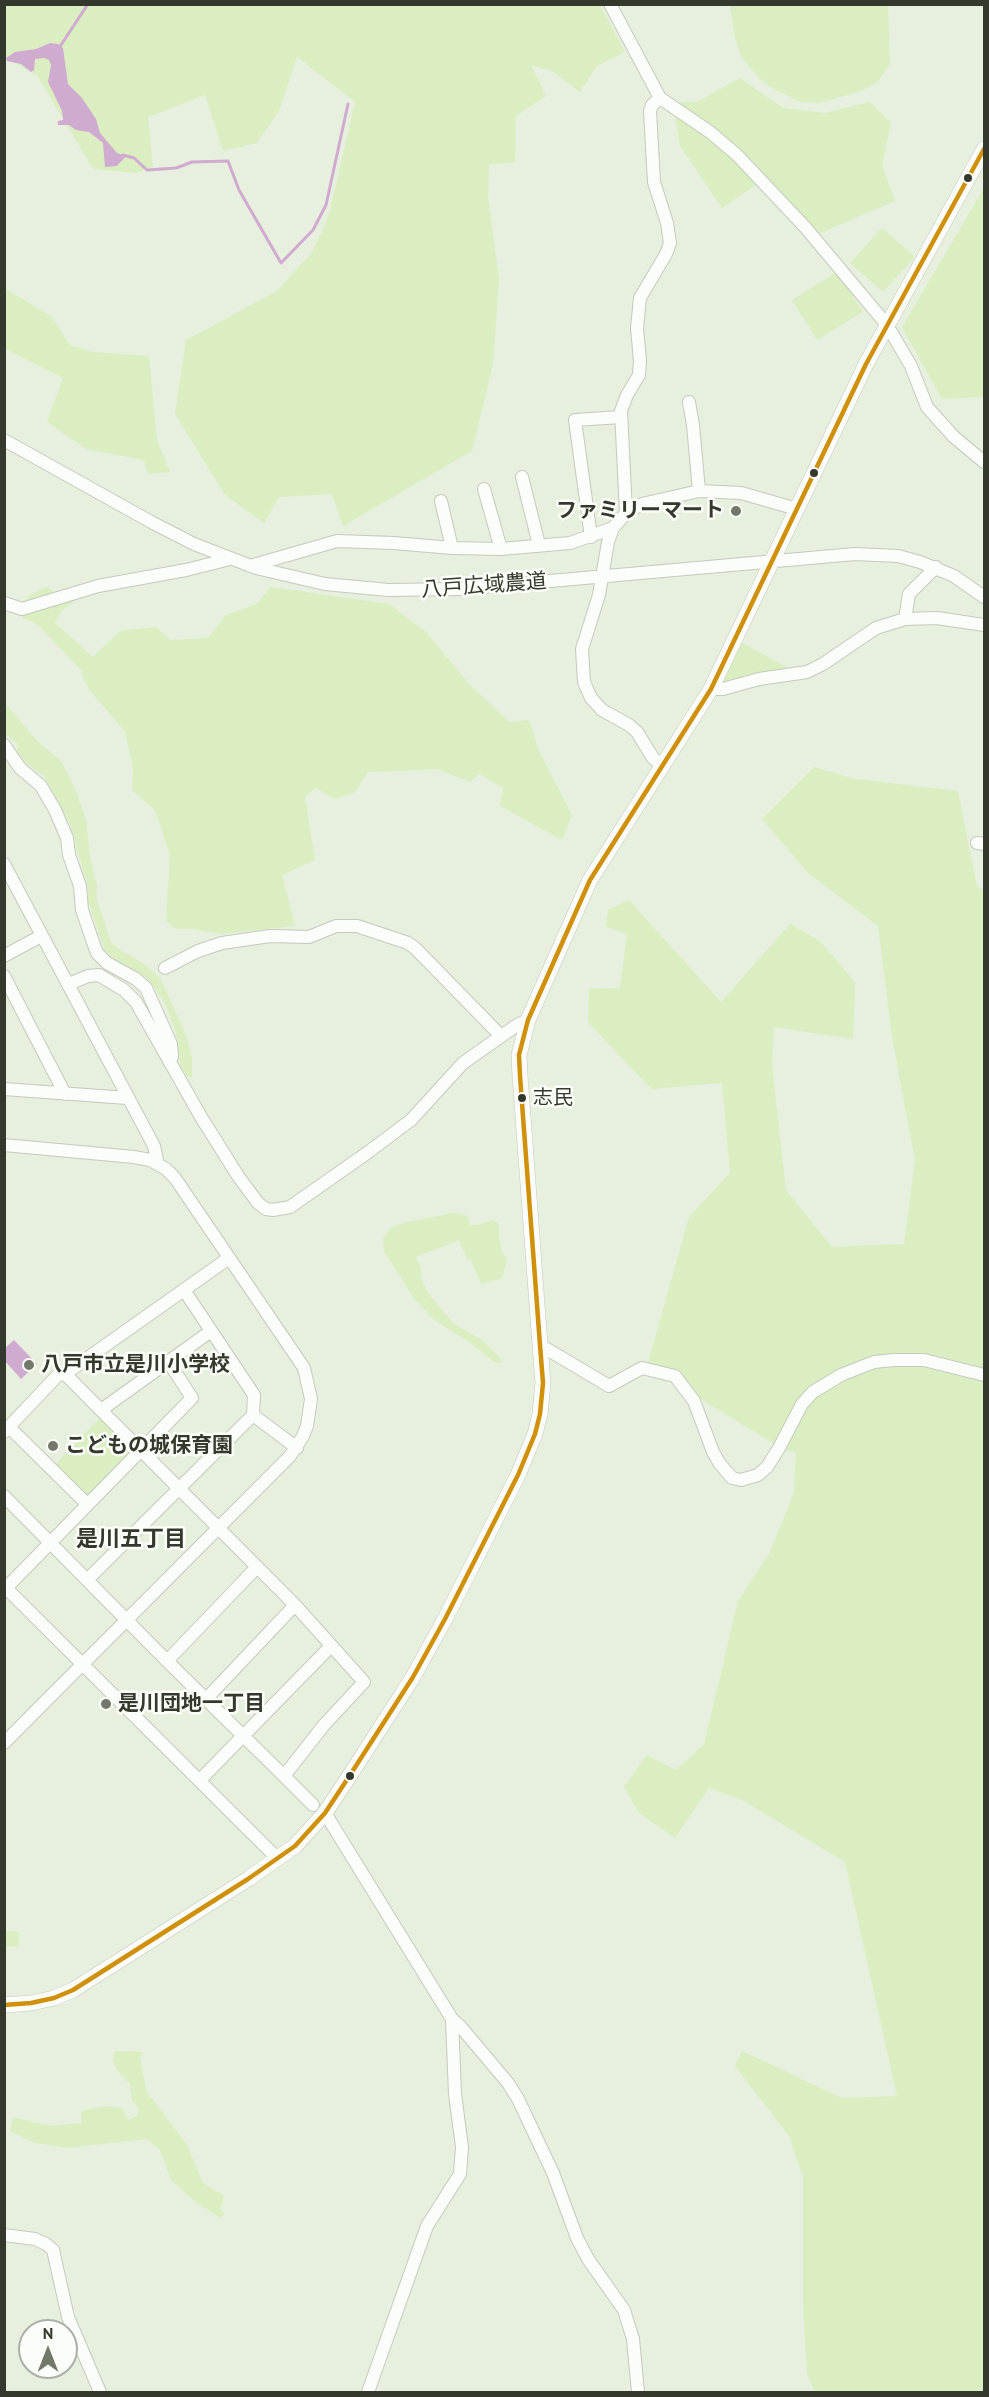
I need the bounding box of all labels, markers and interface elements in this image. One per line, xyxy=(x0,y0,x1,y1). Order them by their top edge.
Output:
unlabelled marker xyxy=(962,172,974,184)
unlabelled marker xyxy=(808,467,820,479)
place label: ファミリーマート xyxy=(556,498,724,524)
marker: ファミリーマート xyxy=(729,504,743,518)
street label: 八戸広域農道 xyxy=(420,569,548,603)
place label: 志民 xyxy=(533,1086,573,1110)
marker: 志民 xyxy=(516,1092,528,1104)
place label: 八戸市立是川小学校 xyxy=(41,1352,230,1378)
marker: 八戸市立是川小学校 xyxy=(22,1358,36,1372)
place label: こどもの城保育園 xyxy=(65,1433,233,1459)
marker: こどもの城保育園 xyxy=(46,1439,60,1453)
district label: 是川五丁目 xyxy=(76,1527,186,1553)
place label: 是川団地一丁目 xyxy=(118,1691,265,1717)
marker: 是川団地一丁目 xyxy=(99,1697,113,1711)
unlabelled marker xyxy=(344,1770,356,1782)
north arrow xyxy=(18,2319,78,2379)
text: N xyxy=(43,2323,53,2343)

